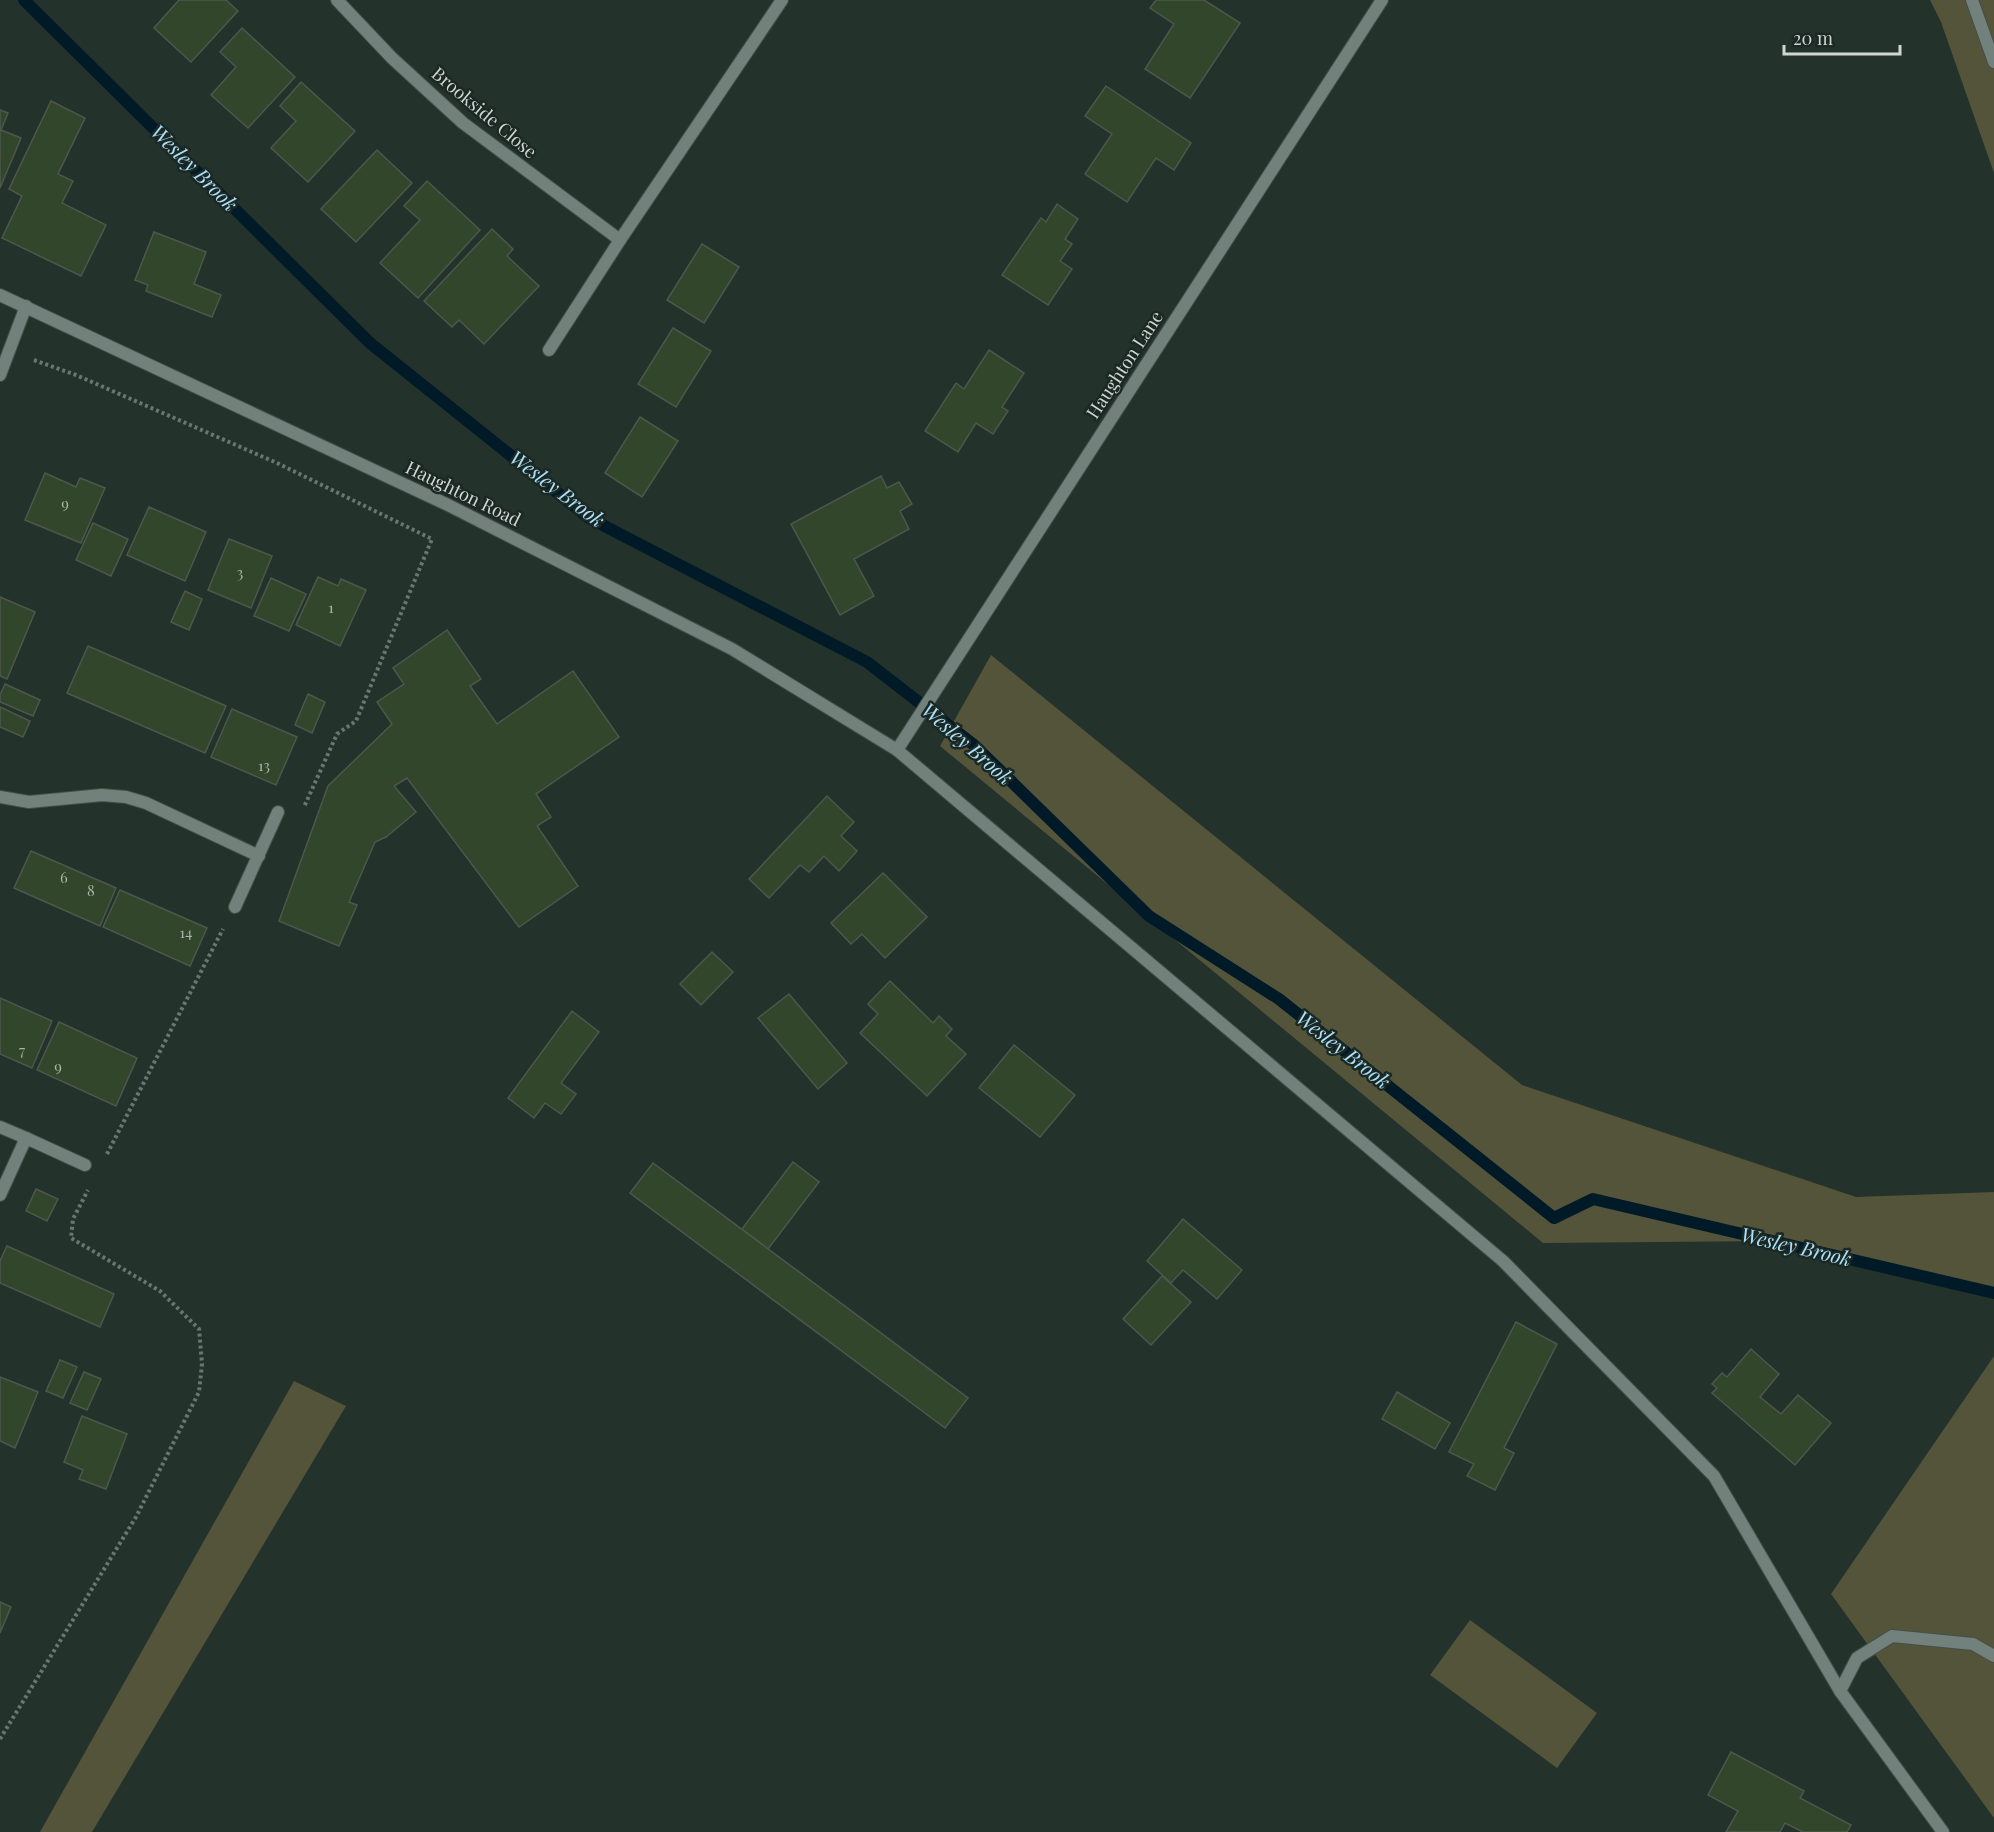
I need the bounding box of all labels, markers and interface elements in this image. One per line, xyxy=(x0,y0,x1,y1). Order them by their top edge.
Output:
scale bar xyxy=(1784,18,1900,56)
text: 20 m xyxy=(1793,26,1833,50)
street label: Brookside Close xyxy=(427,61,542,163)
water label: Wesley Brook xyxy=(146,118,244,216)
street label: Haughton Lane xyxy=(1080,306,1168,423)
water label: Wesley Brook xyxy=(505,443,611,532)
street label: Haughton Road xyxy=(402,455,526,532)
house number: 9 xyxy=(61,493,69,513)
house number: 3 xyxy=(237,562,244,582)
house number: 1 xyxy=(328,597,334,617)
water label: Wesley Brook xyxy=(917,696,1019,790)
house number: 13 xyxy=(258,755,270,775)
house number: 6 xyxy=(60,867,68,887)
house number: 8 xyxy=(87,880,95,900)
house number: 14 xyxy=(180,922,192,942)
water label: Wesley Brook xyxy=(1291,1004,1397,1094)
house number: 7 xyxy=(19,1040,25,1060)
house number: 9 xyxy=(54,1056,62,1076)
water label: Wesley Brook xyxy=(1738,1220,1854,1271)

